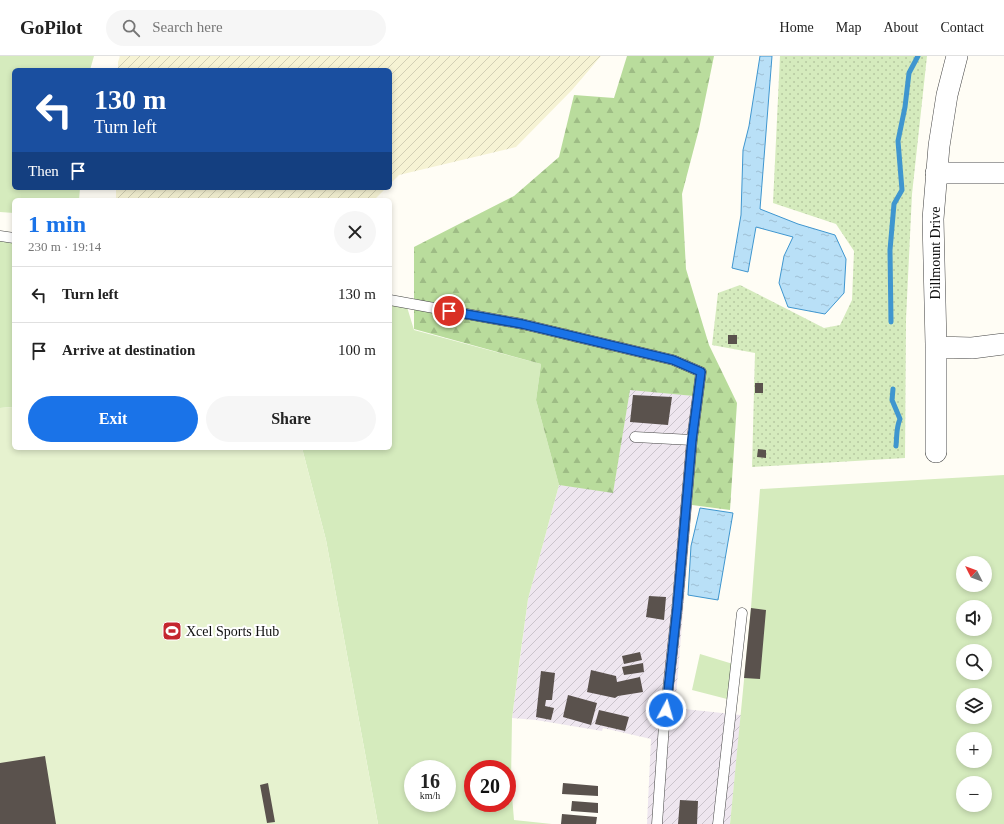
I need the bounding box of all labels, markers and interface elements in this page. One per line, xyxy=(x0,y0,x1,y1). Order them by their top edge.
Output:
search box xyxy=(106,10,386,46)
text: GoPilot xyxy=(20,17,82,38)
icon: search xyxy=(120,17,142,39)
text: Search here xyxy=(152,19,223,35)
text: Home xyxy=(780,20,814,35)
text: Map xyxy=(836,20,861,35)
text: About xyxy=(883,20,918,35)
text: Contact xyxy=(940,20,984,35)
icon: left xyxy=(28,84,80,136)
text: 130 m xyxy=(94,84,166,115)
text: Turn left xyxy=(94,117,157,137)
icon: arrive xyxy=(67,160,89,182)
text: Then xyxy=(28,163,59,179)
street label: Dillmount Drive xyxy=(928,207,943,299)
text: 1 min xyxy=(28,211,86,237)
button: close xyxy=(334,211,376,253)
text: 230 m · 19:14 xyxy=(28,239,101,254)
icon: left xyxy=(28,284,50,306)
text: Turn left xyxy=(62,286,119,302)
text: 130 m xyxy=(338,286,376,302)
pin xyxy=(432,294,466,328)
icon: arrive xyxy=(438,300,460,322)
icon: arrive xyxy=(28,340,50,362)
text: Arrive at destination xyxy=(62,342,195,358)
text: 100 m xyxy=(338,342,376,358)
button: Exit xyxy=(28,396,198,442)
button: Share xyxy=(206,396,376,442)
north arrow xyxy=(956,556,992,592)
map controls xyxy=(956,556,992,812)
button: sound xyxy=(956,600,992,636)
sports icon: Xcel Sports Hub xyxy=(161,620,183,642)
place label: Xcel Sports Hub xyxy=(186,624,279,639)
button: search xyxy=(956,644,992,680)
button: layers xyxy=(956,688,992,724)
position arrow xyxy=(645,689,687,731)
button: + xyxy=(956,732,992,768)
speed limit sign: 20 xyxy=(464,760,516,812)
text: 16 xyxy=(420,770,440,792)
button: − xyxy=(956,776,992,812)
text: km/h xyxy=(420,790,440,801)

